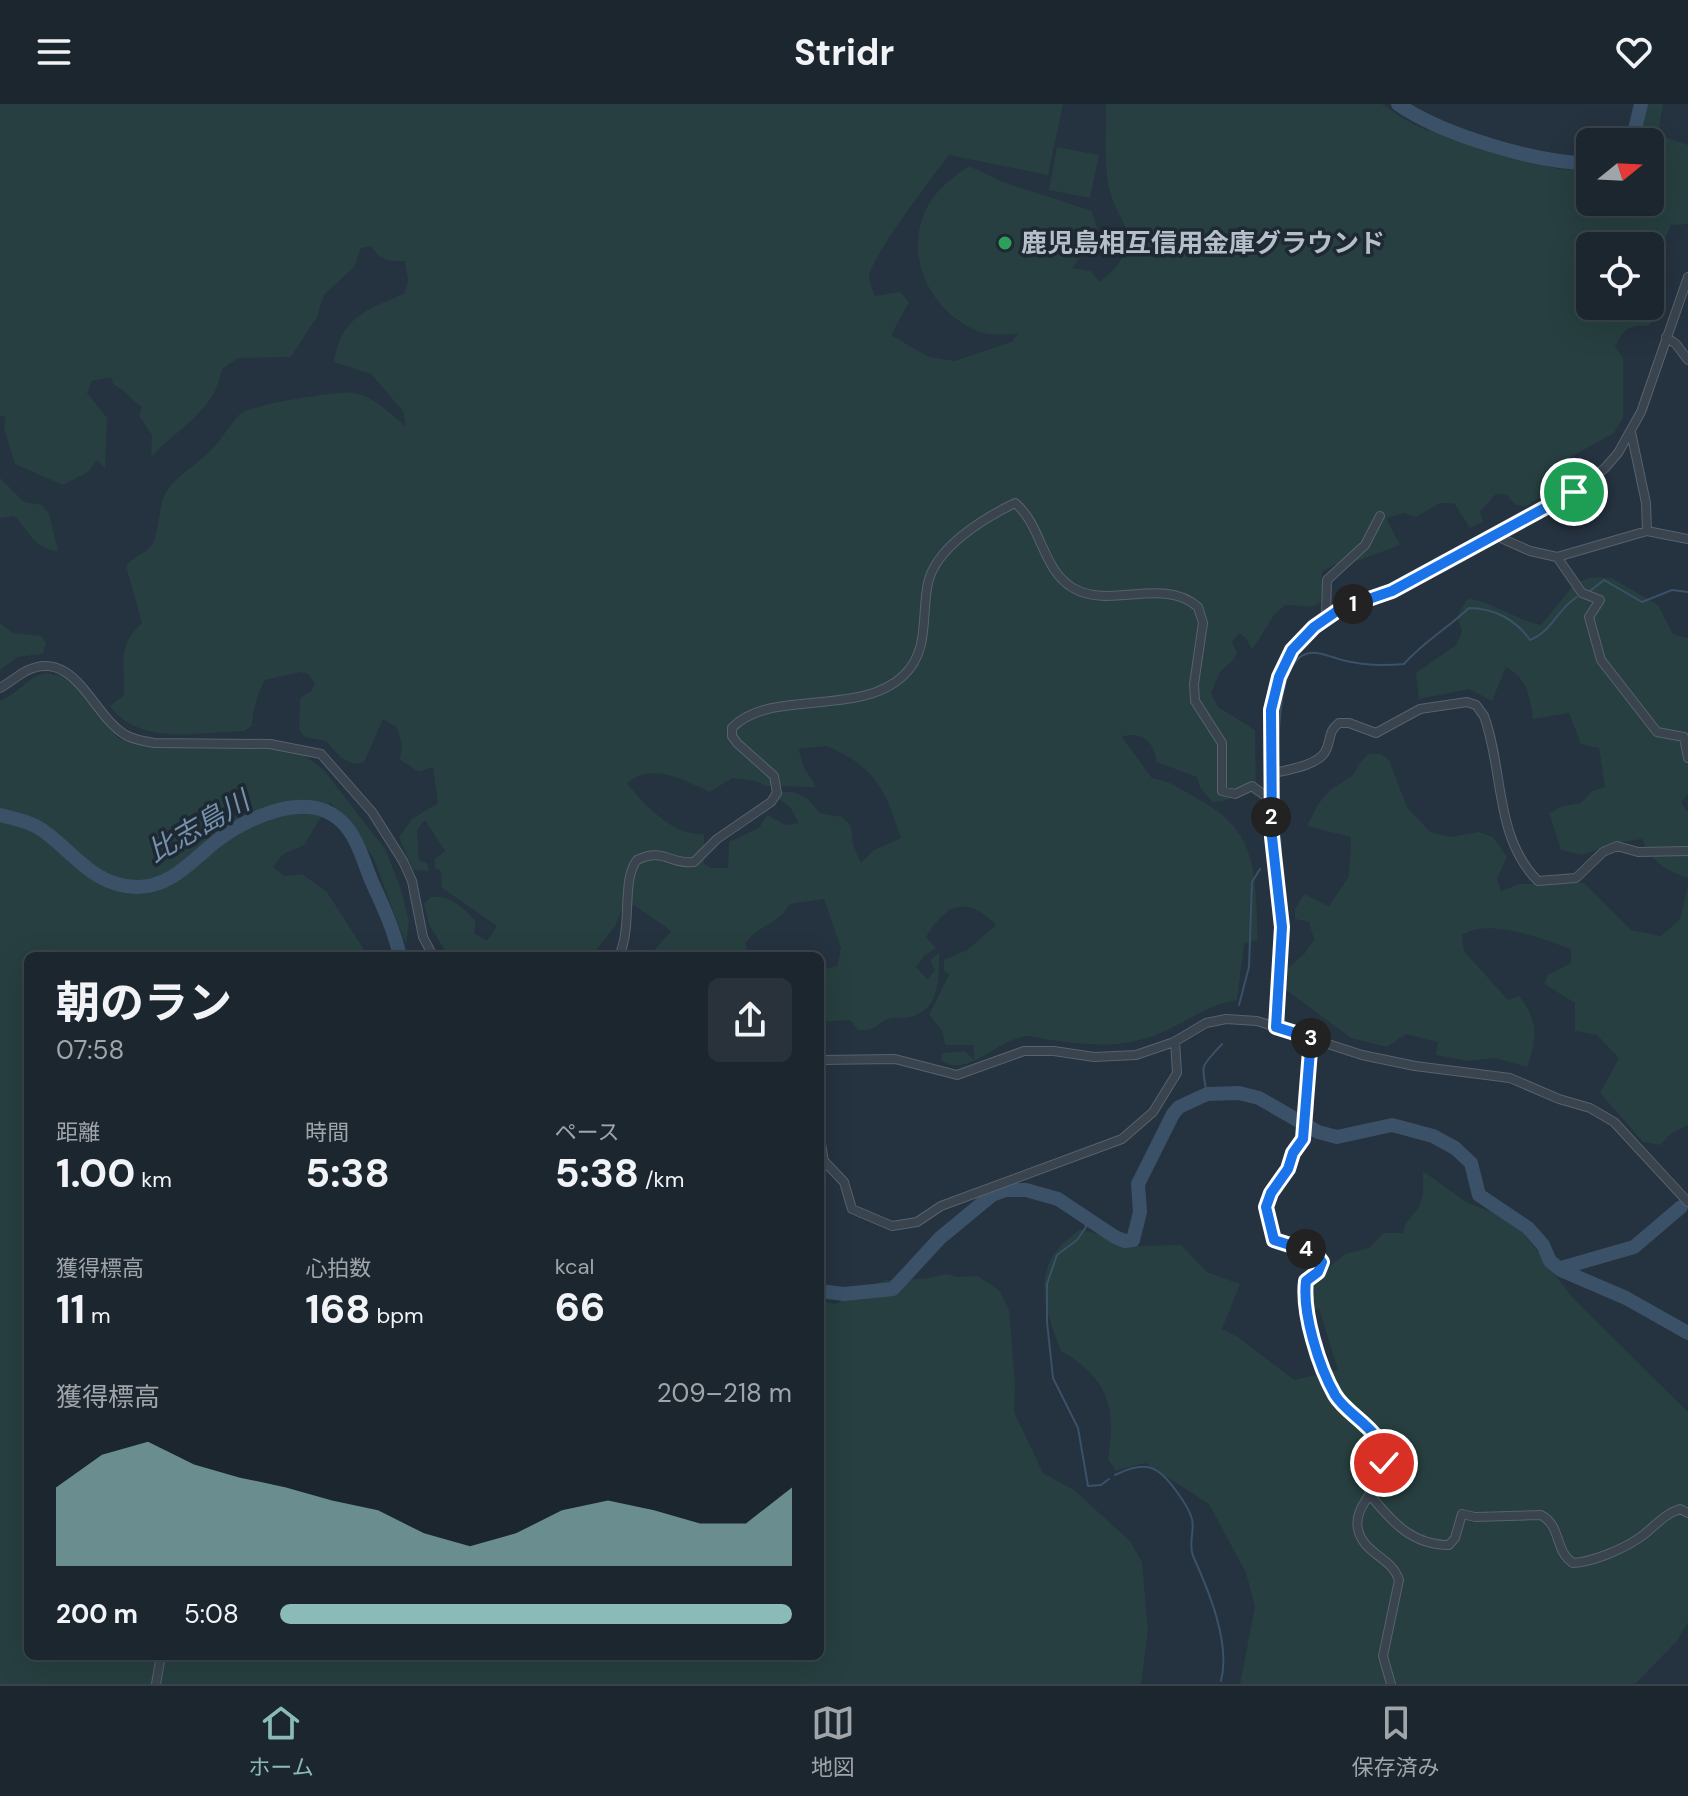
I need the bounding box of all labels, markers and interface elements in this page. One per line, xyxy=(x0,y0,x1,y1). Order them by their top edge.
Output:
text: Stridr xyxy=(794,29,894,76)
icon: menu xyxy=(32,30,76,74)
icon: heart xyxy=(1612,30,1656,74)
north arrow xyxy=(1576,128,1664,216)
map controls xyxy=(1576,128,1664,320)
place label: 鹿児島相互信用金庫グラウンド xyxy=(1021,226,1385,260)
button: locate xyxy=(1576,232,1664,320)
marker: 鹿児島相互信用金庫グラウンド xyxy=(996,234,1014,252)
pin xyxy=(1540,458,1608,526)
icon: arrive xyxy=(1552,470,1596,514)
pin: 1 xyxy=(1333,584,1373,624)
text: 1 xyxy=(1349,589,1357,618)
water label: 比志島川 xyxy=(140,781,259,870)
pin: 2 xyxy=(1251,797,1291,837)
text: 2 xyxy=(1265,802,1277,831)
text: 朝のラン xyxy=(56,974,232,1032)
button: share xyxy=(708,978,792,1062)
pin: 3 xyxy=(1291,1018,1331,1058)
text: 3 xyxy=(1304,1023,1318,1052)
text: 07:58 xyxy=(56,1033,124,1067)
text: 距離 xyxy=(56,1118,100,1147)
text: 時間 xyxy=(305,1118,349,1147)
text: ペース xyxy=(555,1118,620,1147)
text: 1.00 xyxy=(56,1147,135,1199)
text: 5:38 xyxy=(305,1147,390,1199)
text: 5:38 xyxy=(555,1147,639,1199)
text: km xyxy=(135,1165,172,1194)
text: /km xyxy=(639,1165,684,1194)
pin: 4 xyxy=(1286,1229,1326,1269)
text: 4 xyxy=(1299,1234,1313,1263)
text: kcal xyxy=(555,1252,594,1281)
text: 獲得標高 xyxy=(56,1254,144,1283)
text: 心拍数 xyxy=(305,1254,371,1283)
text: 66 xyxy=(555,1281,605,1333)
text: 11 xyxy=(56,1283,85,1335)
text: 168 xyxy=(305,1283,371,1335)
text: m xyxy=(85,1301,111,1330)
text: bpm xyxy=(371,1301,424,1330)
text: 209–218 m xyxy=(657,1376,792,1410)
text: 獲得標高 xyxy=(56,1380,160,1414)
pin xyxy=(1350,1429,1418,1497)
icon: check xyxy=(1362,1441,1406,1485)
text: 200 m xyxy=(56,1597,138,1631)
text: 5:08 xyxy=(184,1597,239,1631)
tab: ホーム xyxy=(248,1701,314,1782)
tab: 地図 xyxy=(811,1701,855,1782)
tab: 保存済み xyxy=(1352,1701,1440,1782)

